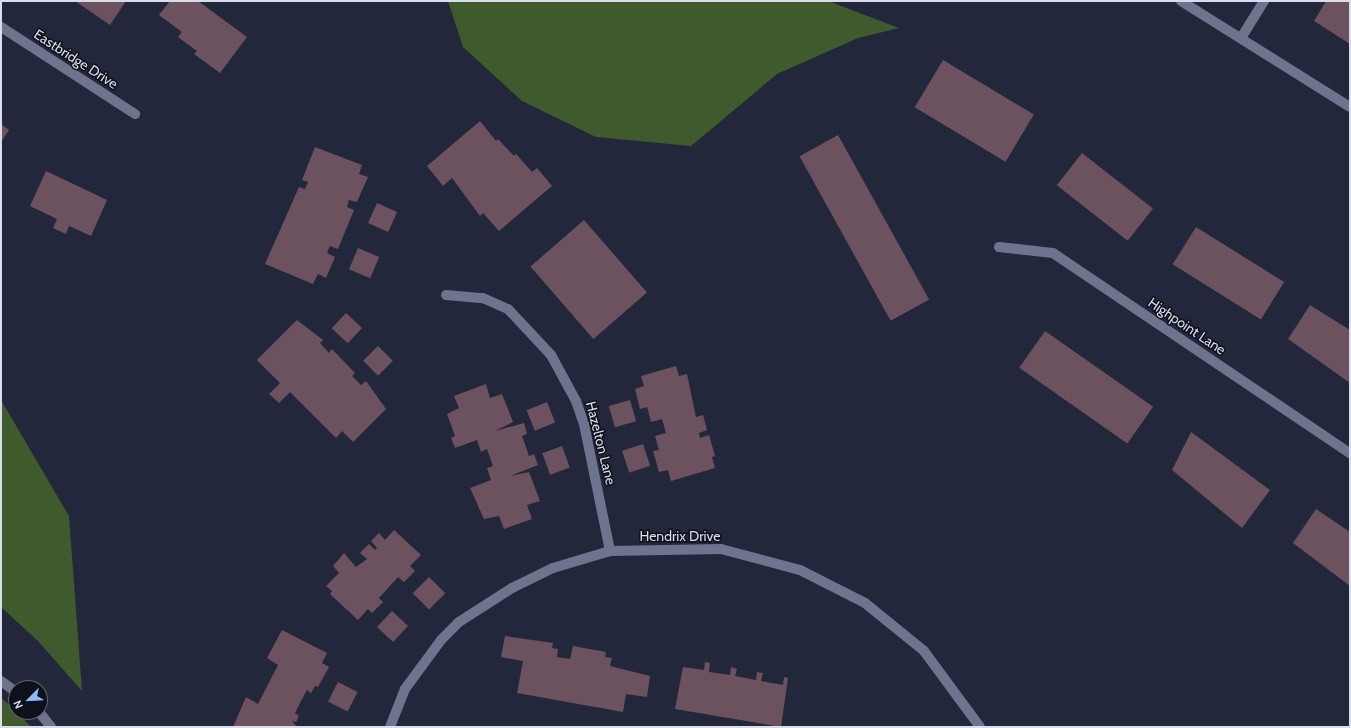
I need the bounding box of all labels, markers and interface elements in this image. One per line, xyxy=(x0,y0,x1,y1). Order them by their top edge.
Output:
street label: Eastbridge Drive xyxy=(31,26,121,92)
street label: Highpoint Lane xyxy=(1145,294,1229,358)
street label: Hazelton Lane xyxy=(583,400,619,486)
street label: Hendrix Drive xyxy=(639,528,721,544)
north arrow xyxy=(8,680,48,720)
text: N xyxy=(10,698,26,711)

